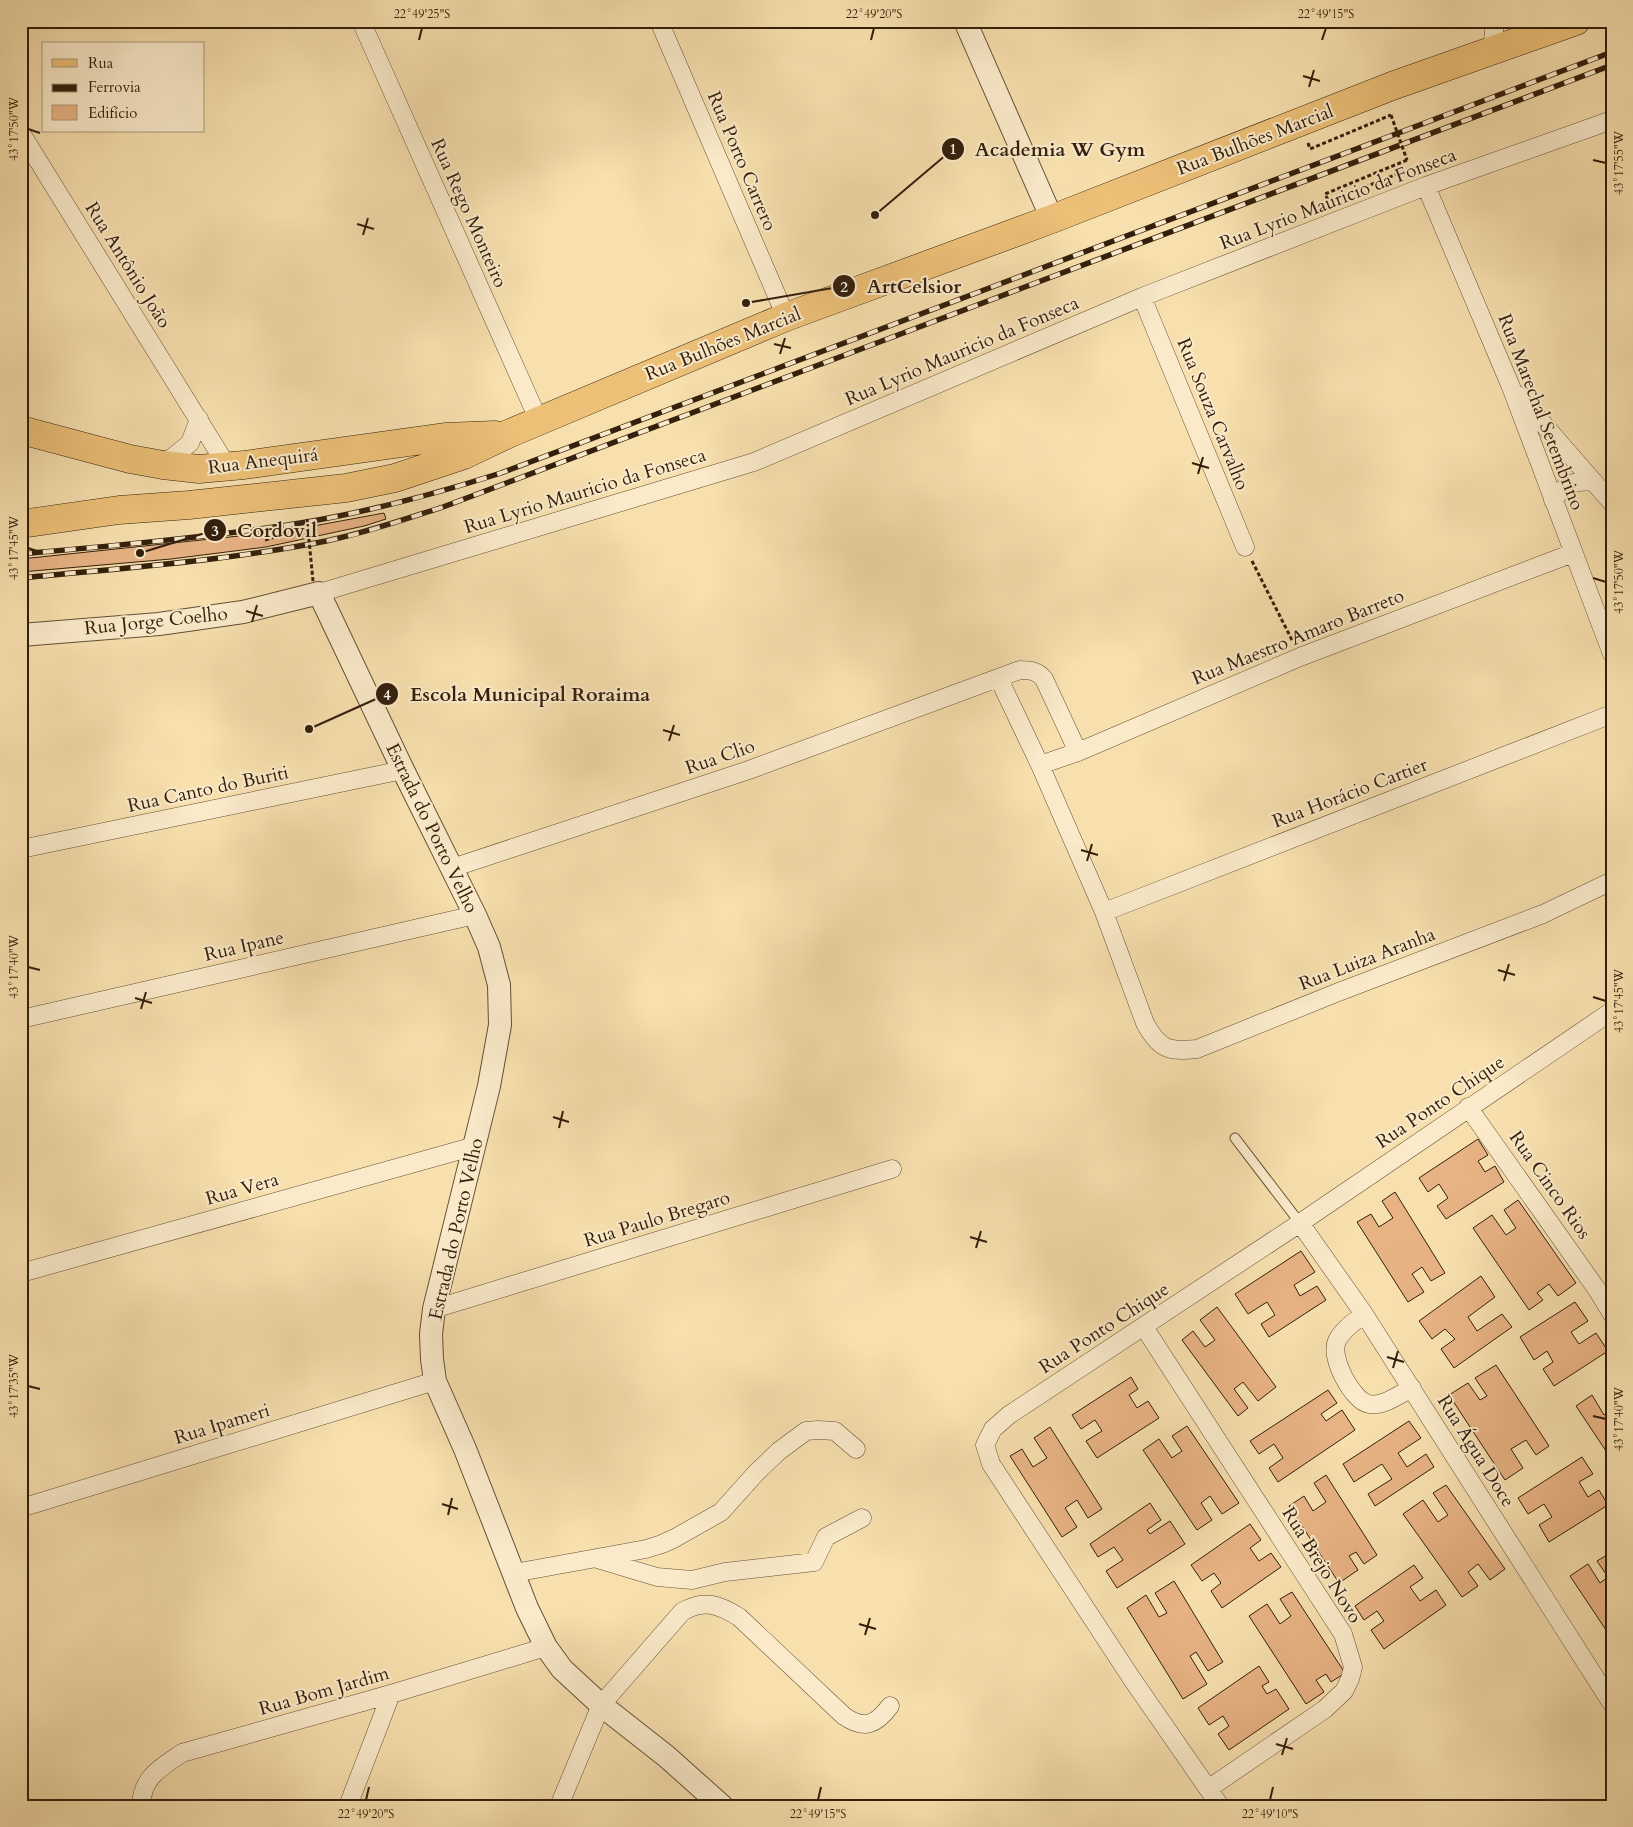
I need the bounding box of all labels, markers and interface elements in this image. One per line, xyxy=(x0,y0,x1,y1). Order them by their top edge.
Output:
text: 22°49'25"S xyxy=(394,6,450,22)
text: 22°49'20"S xyxy=(846,6,902,22)
text: 22°49'15"S xyxy=(1298,6,1354,22)
legend xyxy=(42,42,205,132)
text: Rua xyxy=(88,53,114,73)
text: Ferrovia xyxy=(88,77,141,97)
street label: Rua Porto Carrero xyxy=(701,87,783,235)
text: 43°17'50"W xyxy=(6,96,22,161)
street label: Rua Bulhões Marcial xyxy=(1173,98,1337,182)
text: Edifício xyxy=(88,103,137,123)
text: 43°17'55"W xyxy=(1611,130,1627,195)
callout: Academia W Gym xyxy=(940,131,1156,166)
street label: Rua Rego Monteiro xyxy=(424,134,514,292)
text: Academia W Gym xyxy=(975,136,1146,163)
text: 1 xyxy=(949,139,957,159)
street label: Rua Lyrio Mauricio da Fonseca xyxy=(1216,142,1460,256)
street label: Rua Antônio João xyxy=(79,197,177,333)
callout: ArtCelsior xyxy=(832,269,971,304)
text: ArtCelsior xyxy=(867,273,962,300)
text: 2 xyxy=(840,277,848,297)
street label: Rua Lyrio Mauricio da Fonseca xyxy=(841,290,1083,412)
street label: Rua Bulhões Marcial xyxy=(641,301,805,387)
street label: Rua Marechal Setembrino xyxy=(1492,310,1590,514)
street label: Rua Souza Carvalho xyxy=(1171,334,1255,494)
street label: Rua Anequirá xyxy=(206,441,320,481)
street label: Rua Lyrio Mauricio da Fonseca xyxy=(461,442,709,540)
callout: Cordovil xyxy=(202,513,327,548)
text: 43°17'45"W xyxy=(6,515,22,580)
text: Cordovil xyxy=(237,517,317,544)
text: 3 xyxy=(211,521,219,541)
text: 43°17'50"W xyxy=(1611,549,1627,614)
street label: Rua Maestro Amaro Barreto xyxy=(1188,583,1408,691)
street label: Rua Jorge Coelho xyxy=(83,601,229,641)
callout: Escola Municipal Roraima xyxy=(374,677,660,712)
text: Escola Municipal Roraima xyxy=(410,681,650,708)
text: 4 xyxy=(383,685,391,705)
street label: Rua Clio xyxy=(682,733,758,781)
street label: Estrada do Porto Velho xyxy=(380,739,484,917)
street label: Rua Horácio Cartier xyxy=(1269,751,1431,835)
street label: Rua Canto do Buriti xyxy=(125,759,291,819)
street label: Rua Luiza Aranha xyxy=(1295,921,1439,997)
street label: Rua Ipane xyxy=(202,924,286,968)
text: 43°17'40"W xyxy=(6,934,22,999)
text: 43°17'45"W xyxy=(1611,968,1627,1033)
street label: Rua Ponto Chique xyxy=(1371,1049,1509,1155)
street label: Rua Cinco Rios xyxy=(1503,1126,1597,1244)
street label: Estrada do Porto Velho xyxy=(422,1135,490,1323)
street label: Rua Vera xyxy=(203,1166,281,1212)
street label: Rua Paulo Bregaro xyxy=(581,1184,733,1254)
street label: Rua Ponto Chique xyxy=(1034,1276,1174,1380)
text: 43°17'35"W xyxy=(6,1353,22,1418)
text: 43°17'40"W xyxy=(1611,1386,1627,1451)
street label: Rua Água Doce xyxy=(1431,1390,1521,1512)
street label: Rua Ipameri xyxy=(171,1397,273,1451)
street label: Rua Brejo Novo xyxy=(1276,1502,1368,1628)
street label: Rua Bom Jardim xyxy=(256,1660,393,1722)
text: 22°49'20"S xyxy=(338,1806,394,1822)
text: 22°49'15"S xyxy=(790,1806,846,1822)
text: 22°49'10"S xyxy=(1242,1806,1298,1822)

